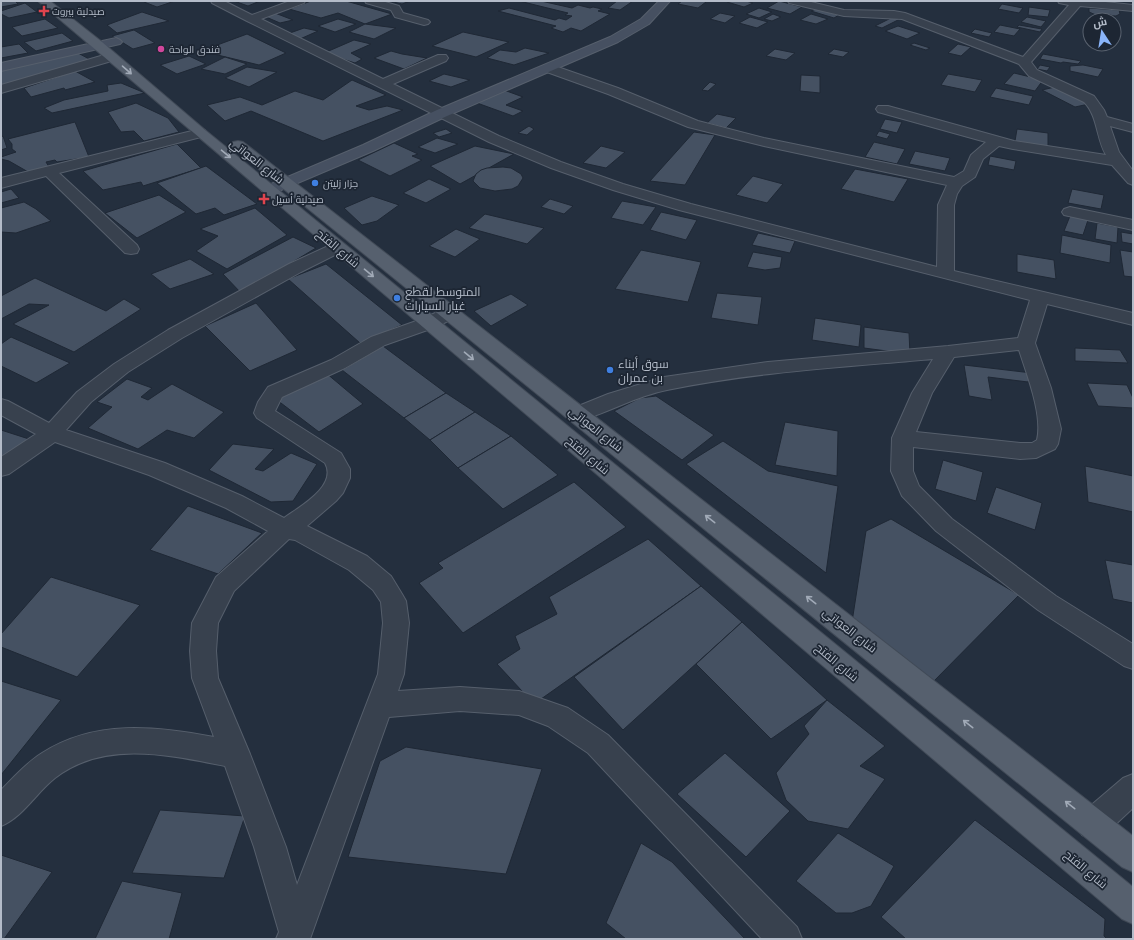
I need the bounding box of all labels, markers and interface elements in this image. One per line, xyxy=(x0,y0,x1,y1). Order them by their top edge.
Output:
place label: صيدلية بيروت xyxy=(52,5,105,17)
marker: صيدلية بيروت xyxy=(39,6,49,16)
north arrow xyxy=(1082,12,1122,52)
text: ش xyxy=(1092,14,1108,31)
place label: فندق الواحة xyxy=(169,43,220,56)
marker: فندق الواحة xyxy=(156,44,166,54)
one-way arrow xyxy=(121,66,132,75)
street label: شارع العواتي xyxy=(225,135,287,189)
one-way arrow xyxy=(220,150,231,159)
place label: جزار زليتن xyxy=(323,177,358,190)
marker: جزار زليتن xyxy=(310,178,320,188)
place label: صيدلية أسيل xyxy=(272,193,324,206)
marker: صيدلية أسيل xyxy=(259,194,269,204)
street label: شارع الفتح xyxy=(313,226,363,271)
one-way arrow xyxy=(364,269,374,278)
place label: المتوسط لقطع غيار السيارات xyxy=(405,284,480,313)
marker: المتوسط لقطع غيار السيارات xyxy=(392,293,402,303)
one-way arrow xyxy=(464,352,474,361)
place label: سوق أبناء بن عمران xyxy=(618,356,669,385)
marker: سوق أبناء بن عمران xyxy=(605,365,615,375)
street label: شارع العواتي xyxy=(564,403,626,457)
street label: شارع الفتح xyxy=(563,433,613,478)
one-way arrow xyxy=(704,515,715,523)
one-way arrow xyxy=(806,595,817,604)
street label: شارع العواتي xyxy=(818,604,880,658)
street label: شارع الفتح xyxy=(812,640,862,685)
one-way arrow xyxy=(962,720,973,729)
one-way arrow xyxy=(1064,801,1075,809)
street label: شارع الفتح xyxy=(1061,847,1111,892)

